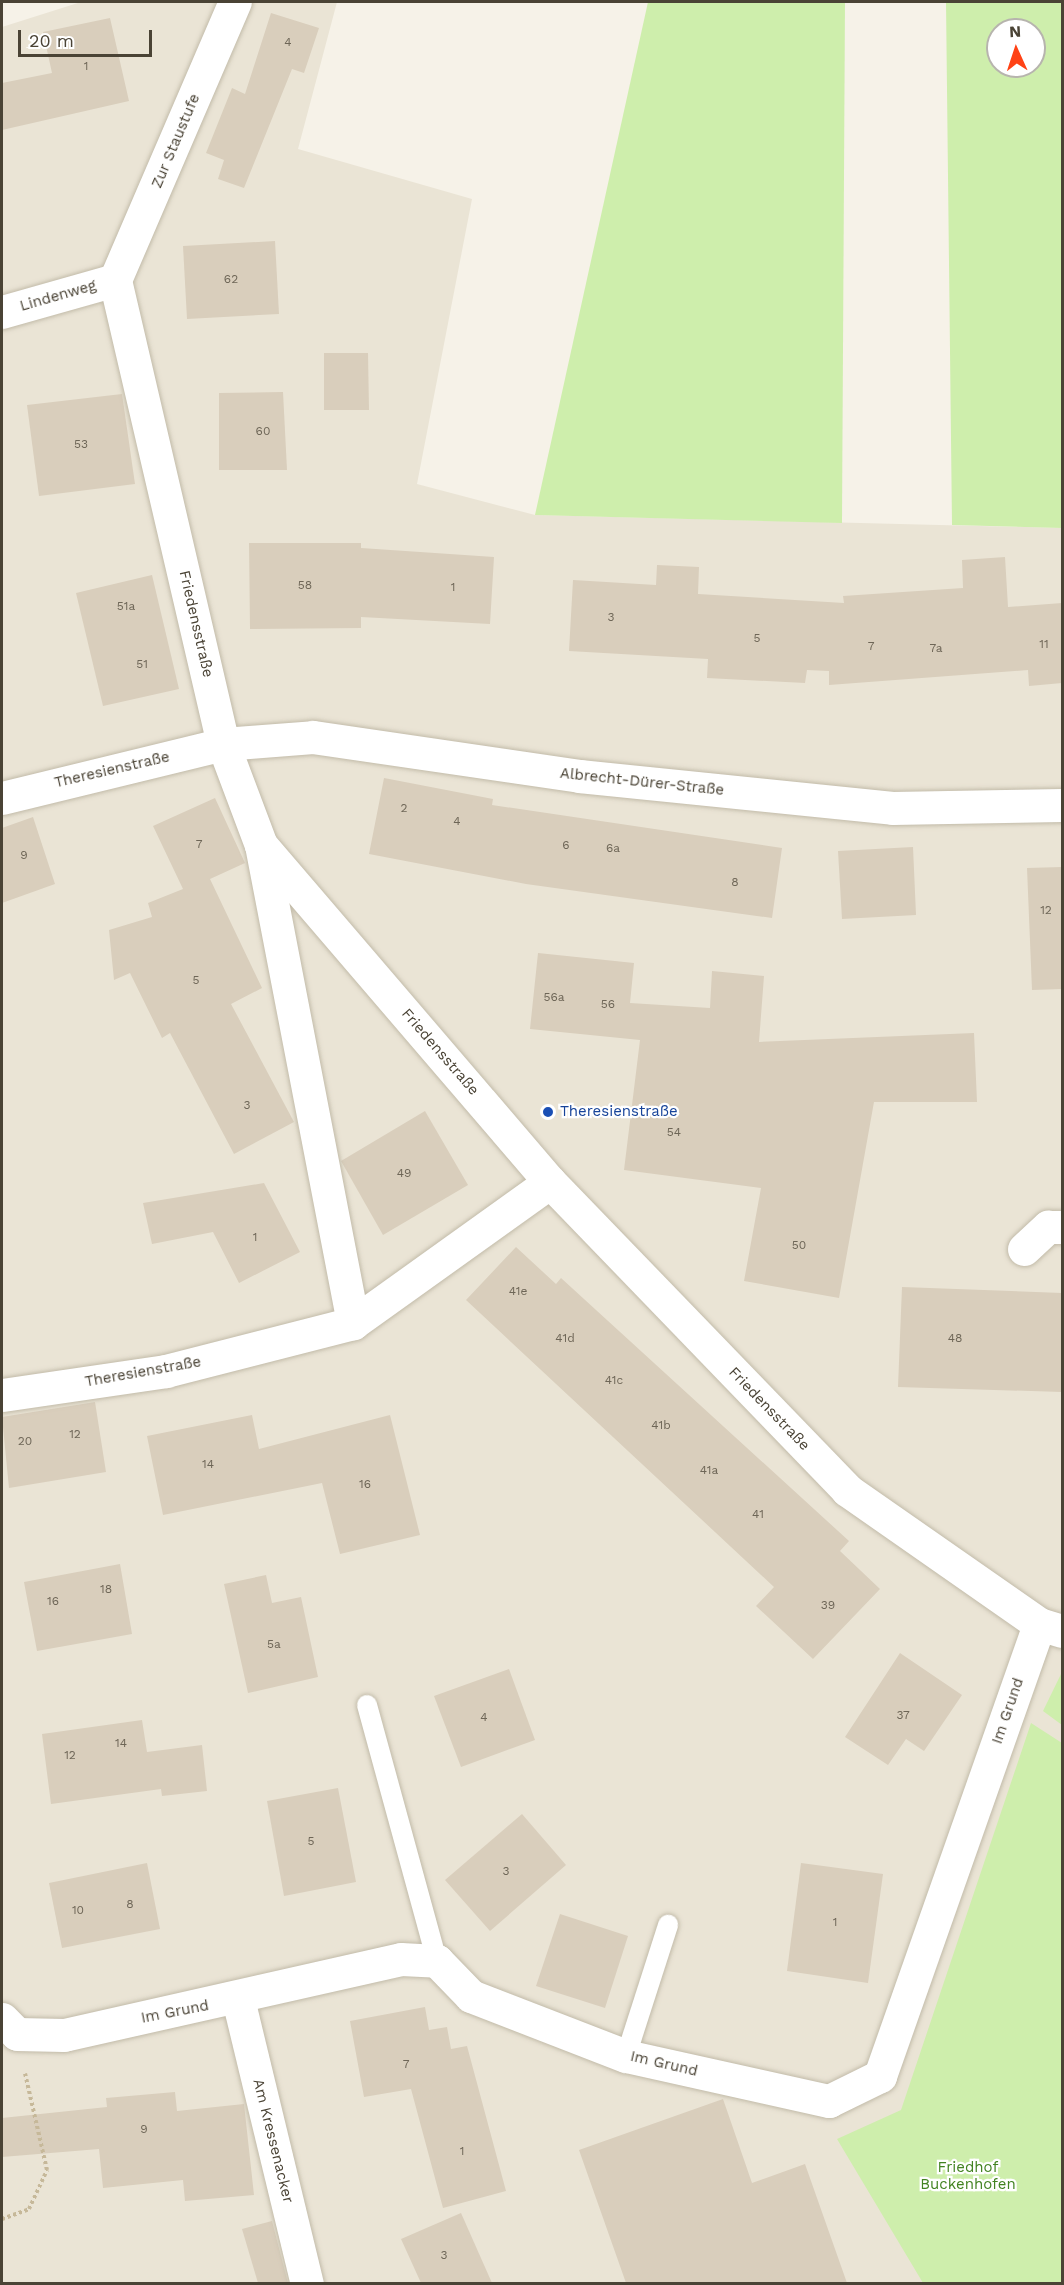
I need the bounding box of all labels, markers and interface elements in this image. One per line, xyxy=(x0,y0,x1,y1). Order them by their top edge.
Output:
scale bar xyxy=(21,18,154,56)
north arrow xyxy=(986,18,1046,78)
text: N xyxy=(1009,22,1022,41)
text: 20 m xyxy=(29,30,74,51)
house number: 4 xyxy=(284,36,292,50)
house number: 1 xyxy=(84,60,88,74)
street label: Zur Staustufe xyxy=(148,91,204,191)
house number: 62 xyxy=(224,273,238,287)
street label: Lindenweg xyxy=(18,277,98,315)
house number: 60 xyxy=(256,425,270,439)
house number: 53 xyxy=(74,438,88,452)
street label: Friedensstraße xyxy=(175,569,217,679)
house number: 58 xyxy=(298,579,312,593)
house number: 1 xyxy=(451,581,455,595)
house number: 51a xyxy=(117,600,135,614)
house number: 3 xyxy=(608,611,614,625)
house number: 5 xyxy=(754,632,760,646)
house number: 11 xyxy=(1039,638,1049,652)
house number: 7 xyxy=(868,640,874,654)
house number: 7a xyxy=(929,642,943,656)
house number: 51 xyxy=(136,658,148,672)
street label: Theresienstraße xyxy=(53,748,171,792)
street label: Albrecht-Dürer-Straße xyxy=(559,764,725,800)
house number: 2 xyxy=(401,802,407,816)
house number: 4 xyxy=(453,815,461,829)
house number: 7 xyxy=(196,838,202,852)
house number: 6 xyxy=(562,839,570,853)
house number: 6a xyxy=(606,842,620,856)
house number: 9 xyxy=(20,849,28,863)
house number: 8 xyxy=(731,876,739,890)
house number: 12 xyxy=(1040,904,1052,918)
house number: 5 xyxy=(193,974,199,988)
house number: 56a xyxy=(543,991,565,1005)
house number: 56 xyxy=(601,998,615,1012)
street label: Friedensstraße xyxy=(397,1005,483,1099)
house number: 3 xyxy=(244,1099,250,1113)
place label: Theresienstraße xyxy=(560,1103,678,1121)
marker: Theresienstraße xyxy=(541,1105,555,1119)
house number: 54 xyxy=(667,1126,681,1140)
house number: 49 xyxy=(397,1167,411,1181)
house number: 1 xyxy=(253,1231,257,1245)
house number: 50 xyxy=(792,1239,806,1253)
house number: 41e xyxy=(509,1285,527,1299)
house number: 41d xyxy=(555,1332,575,1346)
house number: 48 xyxy=(948,1332,962,1346)
street label: Theresienstraße xyxy=(84,1353,202,1391)
street label: Friedensstraße xyxy=(725,1364,813,1454)
house number: 41c xyxy=(605,1374,623,1388)
house number: 41b xyxy=(651,1419,671,1433)
house number: 12 xyxy=(69,1428,81,1442)
house number: 20 xyxy=(18,1435,32,1449)
house number: 14 xyxy=(202,1458,214,1472)
house number: 41a xyxy=(700,1464,718,1478)
house number: 16 xyxy=(359,1478,371,1492)
house number: 41 xyxy=(752,1508,764,1522)
house number: 18 xyxy=(100,1583,112,1597)
house number: 16 xyxy=(47,1595,59,1609)
house number: 39 xyxy=(821,1599,835,1613)
house number: 5a xyxy=(267,1638,281,1652)
street label: Im Grund xyxy=(988,1676,1028,1746)
house number: 37 xyxy=(896,1709,910,1723)
house number: 4 xyxy=(480,1711,488,1725)
house number: 14 xyxy=(115,1737,127,1751)
house number: 12 xyxy=(64,1749,76,1763)
house number: 5 xyxy=(308,1835,314,1849)
house number: 3 xyxy=(503,1865,509,1879)
house number: 8 xyxy=(126,1898,134,1912)
house number: 10 xyxy=(72,1904,84,1918)
house number: 1 xyxy=(833,1916,837,1930)
street label: Im Grund xyxy=(140,1997,210,2027)
street label: Im Grund xyxy=(629,2048,699,2080)
house number: 7 xyxy=(403,2058,409,2072)
street label: Am Kressenacker xyxy=(249,2077,297,2205)
house number: 9 xyxy=(140,2123,148,2137)
house number: 1 xyxy=(460,2145,464,2159)
park label: Friedhof Buckenhofen xyxy=(920,2158,1016,2193)
house number: 3 xyxy=(441,2249,447,2263)

